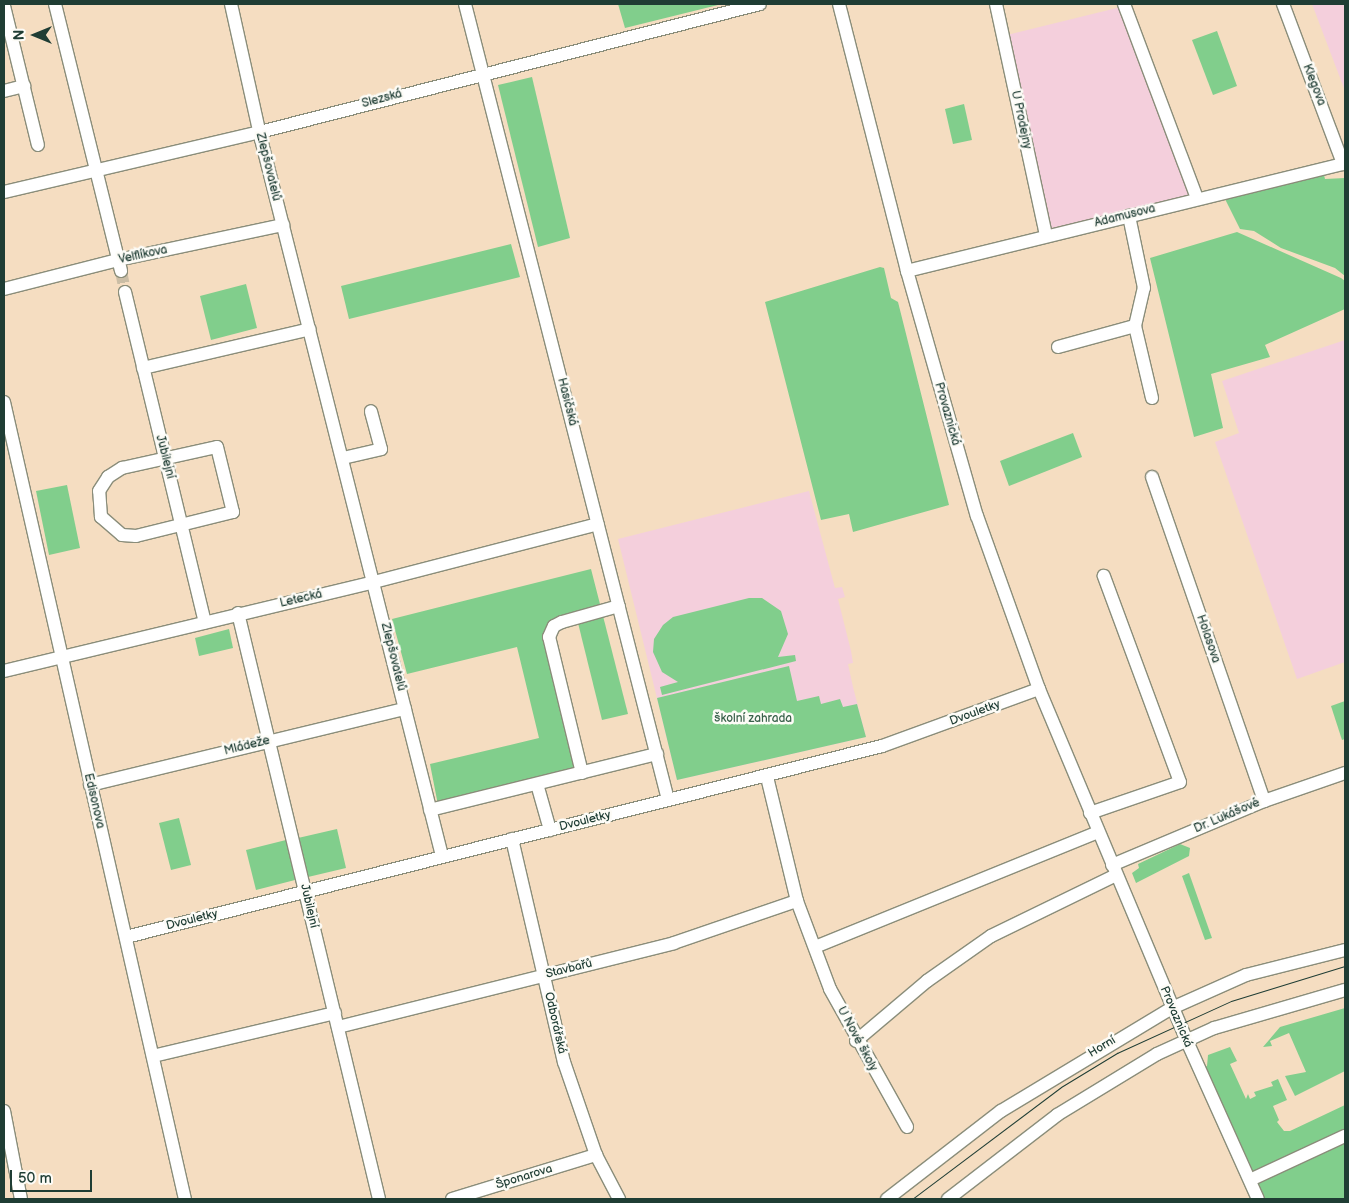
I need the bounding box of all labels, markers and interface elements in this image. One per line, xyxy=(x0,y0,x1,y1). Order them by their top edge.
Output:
north arrow xyxy=(10,10,60,60)
text: N xyxy=(11,30,28,40)
street label: Klegova xyxy=(1299,62,1329,108)
street label: Slezská xyxy=(360,87,404,111)
street label: U Prodejny xyxy=(1008,89,1034,151)
street label: Zlepšovatelů xyxy=(253,131,283,203)
street label: Adamusova xyxy=(1093,201,1157,231)
street label: Velflíkova xyxy=(117,243,169,267)
street label: Hasičská xyxy=(554,376,580,428)
street label: Provaznická xyxy=(931,381,963,447)
street label: Jubilejní xyxy=(153,434,177,480)
street label: Letecká xyxy=(278,587,324,611)
street label: Holasova xyxy=(1193,613,1223,665)
street label: Zlepšovatelů xyxy=(378,621,408,693)
street label: Dvouletky xyxy=(948,697,1002,729)
park label: školní zahrada xyxy=(714,712,792,726)
street label: Mládeže xyxy=(223,733,271,759)
street label: Edisonova xyxy=(81,772,107,830)
street label: Dr. Lukášové xyxy=(1192,796,1262,836)
street label: Dvouletky xyxy=(558,808,612,834)
street label: Jubilejní xyxy=(297,883,321,929)
street label: Dvouletky xyxy=(165,907,219,933)
street label: Stavbařů xyxy=(544,956,594,982)
street label: Provaznická xyxy=(1157,984,1195,1050)
street label: Odborářská xyxy=(541,991,569,1055)
street label: U Nové školy xyxy=(834,1004,880,1074)
street label: Horní xyxy=(1086,1033,1118,1061)
scale bar xyxy=(12,1160,95,1192)
street label: Šponarova xyxy=(494,1162,554,1192)
text: 50 m xyxy=(18,1169,52,1188)

